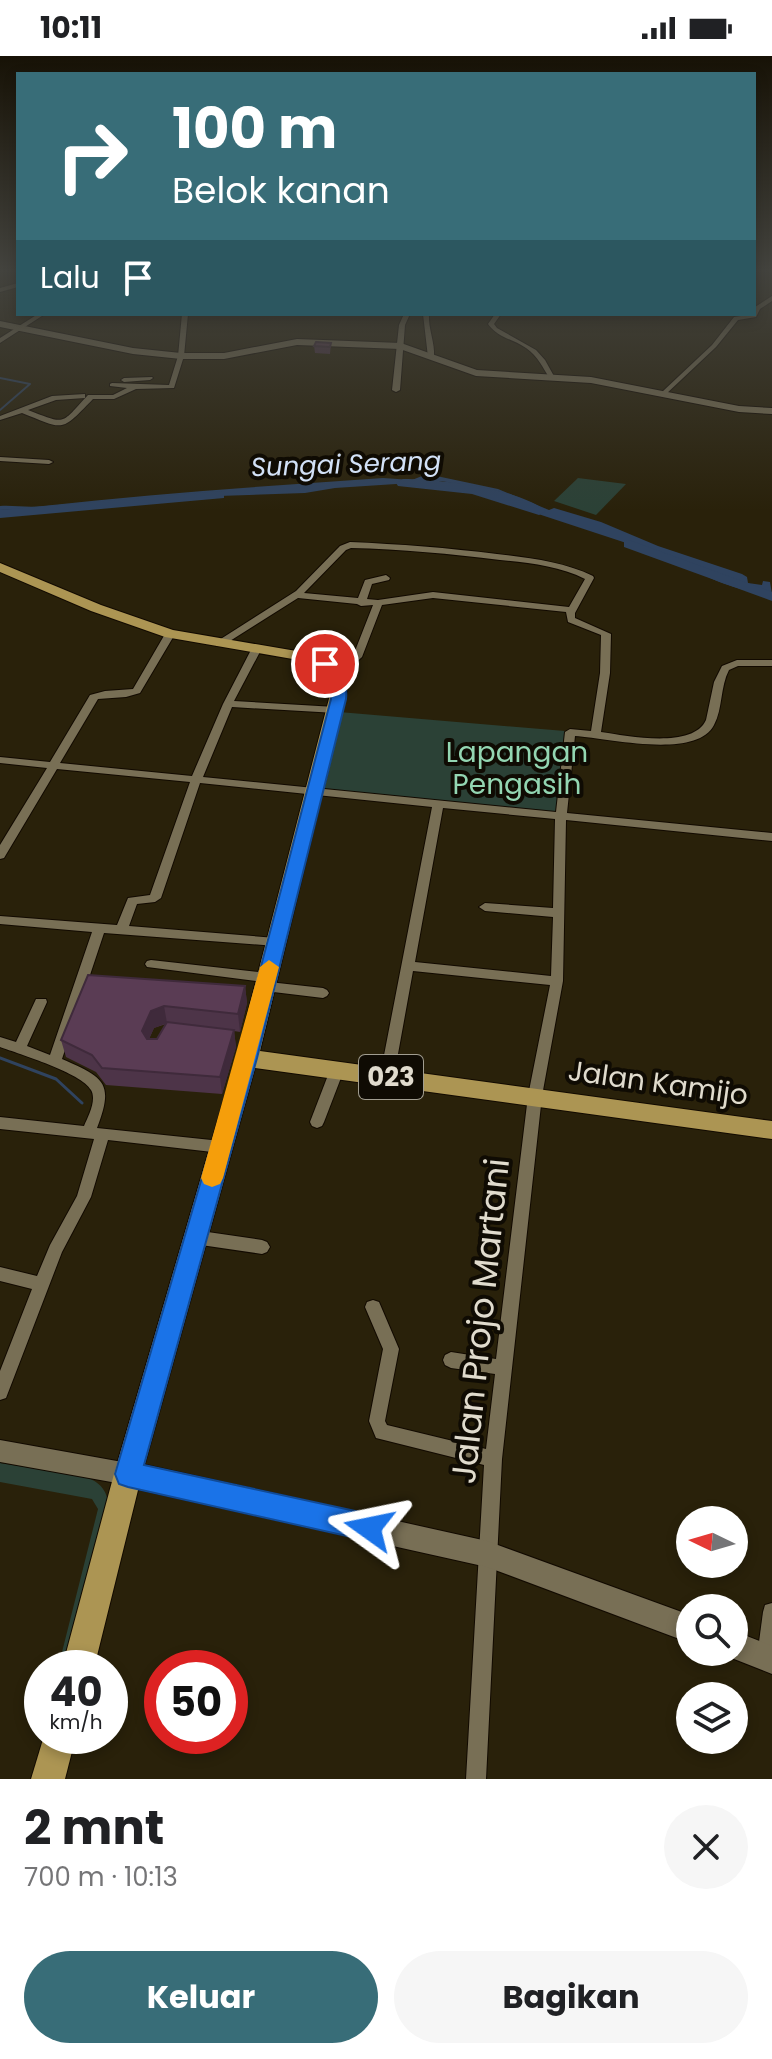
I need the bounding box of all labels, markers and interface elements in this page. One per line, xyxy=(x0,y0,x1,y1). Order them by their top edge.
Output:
text: 10:11 xyxy=(40,6,102,49)
text: 100 m xyxy=(172,89,337,168)
icon: right xyxy=(40,104,144,208)
text: Belok kanan xyxy=(172,165,390,216)
text: Lalu xyxy=(40,256,100,299)
icon: arrive xyxy=(116,256,160,300)
water label: Sungai Serang xyxy=(250,443,442,485)
pin xyxy=(291,630,359,698)
icon: arrive xyxy=(303,642,347,686)
park label: Lapangan Pengasih xyxy=(446,733,588,804)
street label: Jalan Kamijo xyxy=(566,1051,750,1115)
road number: 023 xyxy=(359,1055,423,1099)
street label: Jalan Projo Martani xyxy=(439,1156,521,1486)
position arrow xyxy=(327,1486,411,1570)
north arrow xyxy=(676,1506,748,1578)
map controls xyxy=(676,1506,748,1754)
button: search xyxy=(676,1594,748,1666)
speed limit sign: 50 xyxy=(144,1650,248,1754)
text: 40 xyxy=(49,1664,103,1720)
button: layers xyxy=(676,1682,748,1754)
text: km/h xyxy=(49,1708,103,1736)
text: 2 mnt xyxy=(24,1794,164,1861)
button: close xyxy=(664,1805,748,1889)
text: 700 m · 10:13 xyxy=(24,1859,178,1895)
button: Keluar xyxy=(24,1951,378,2043)
button: Bagikan xyxy=(394,1951,748,2043)

